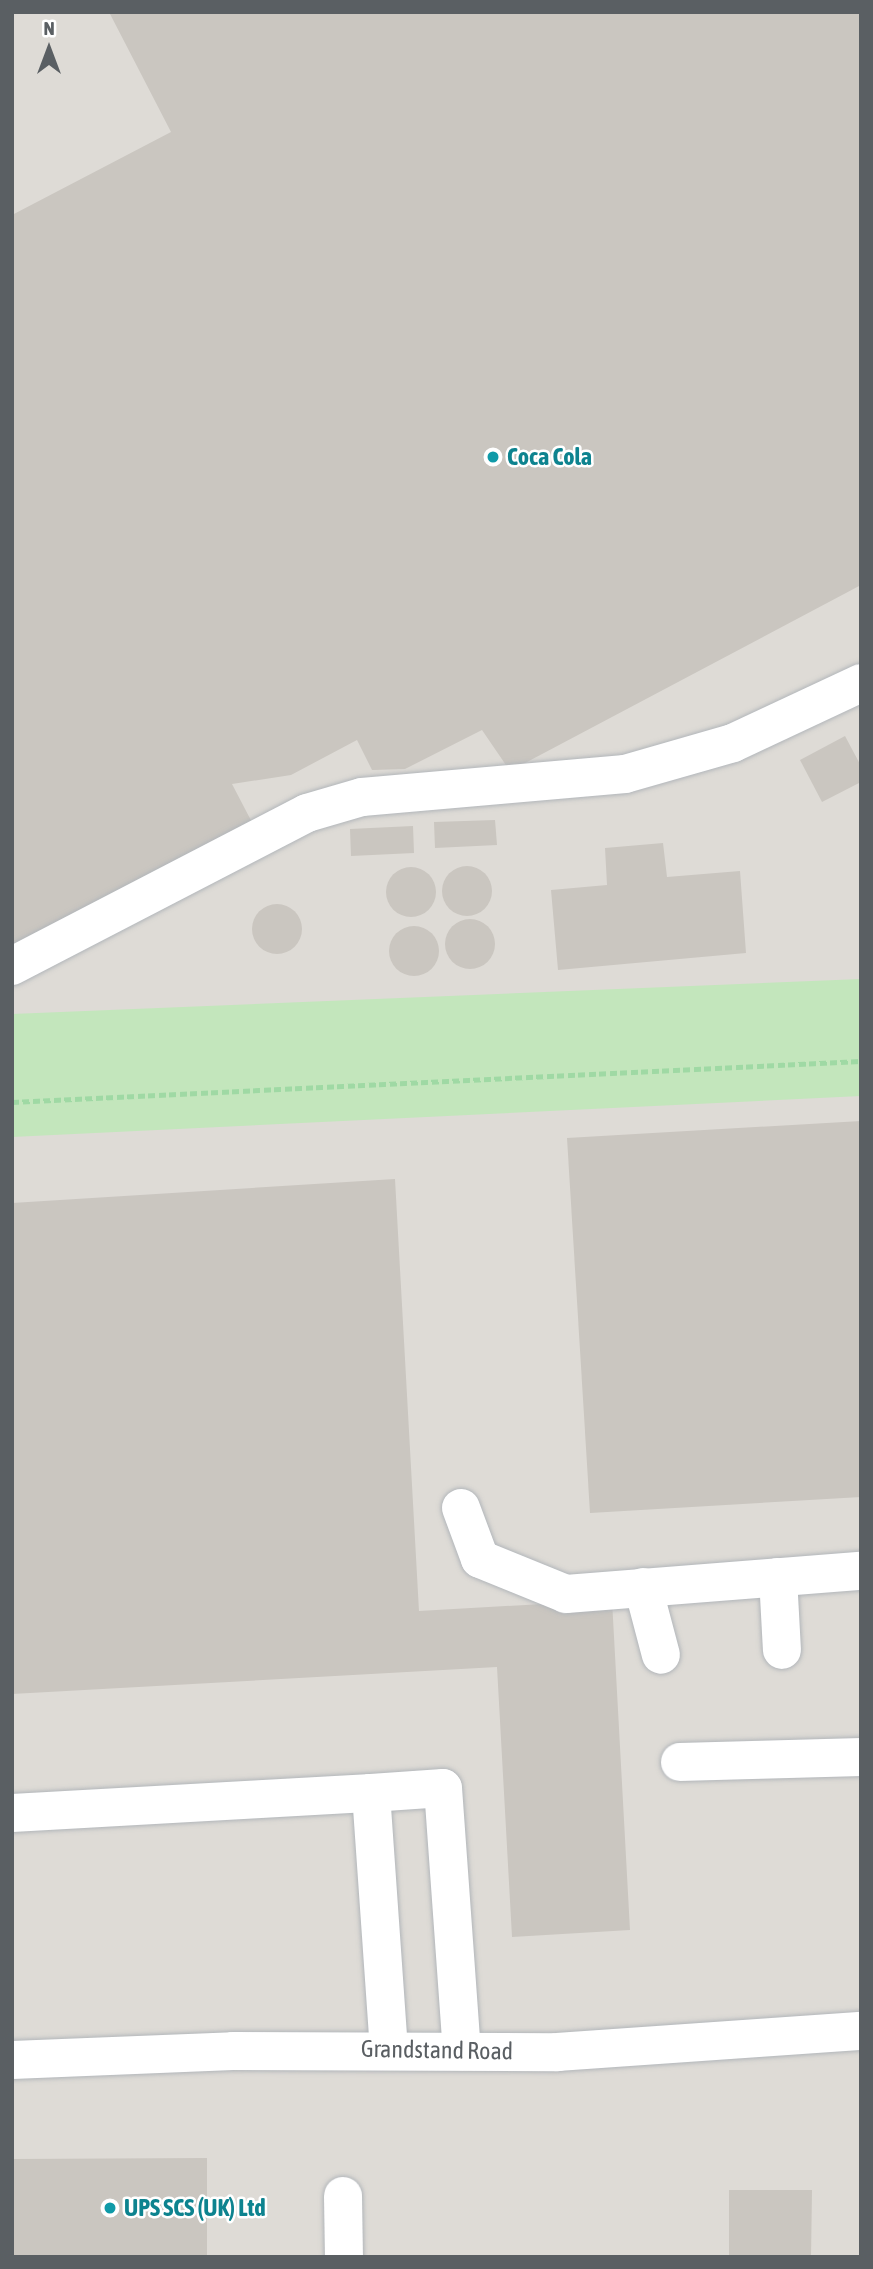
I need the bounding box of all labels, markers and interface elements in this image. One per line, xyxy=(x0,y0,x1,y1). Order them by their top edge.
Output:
north arrow xyxy=(14,14,84,84)
text: N xyxy=(43,17,55,39)
place label: Coca Cola xyxy=(507,443,592,471)
marker: Coca Cola xyxy=(485,449,501,465)
street label: Grandstand Road xyxy=(361,2034,513,2066)
place label: UPS SCS (UK) Ltd xyxy=(124,2194,266,2222)
marker: UPS SCS (UK) Ltd xyxy=(102,2200,118,2216)

